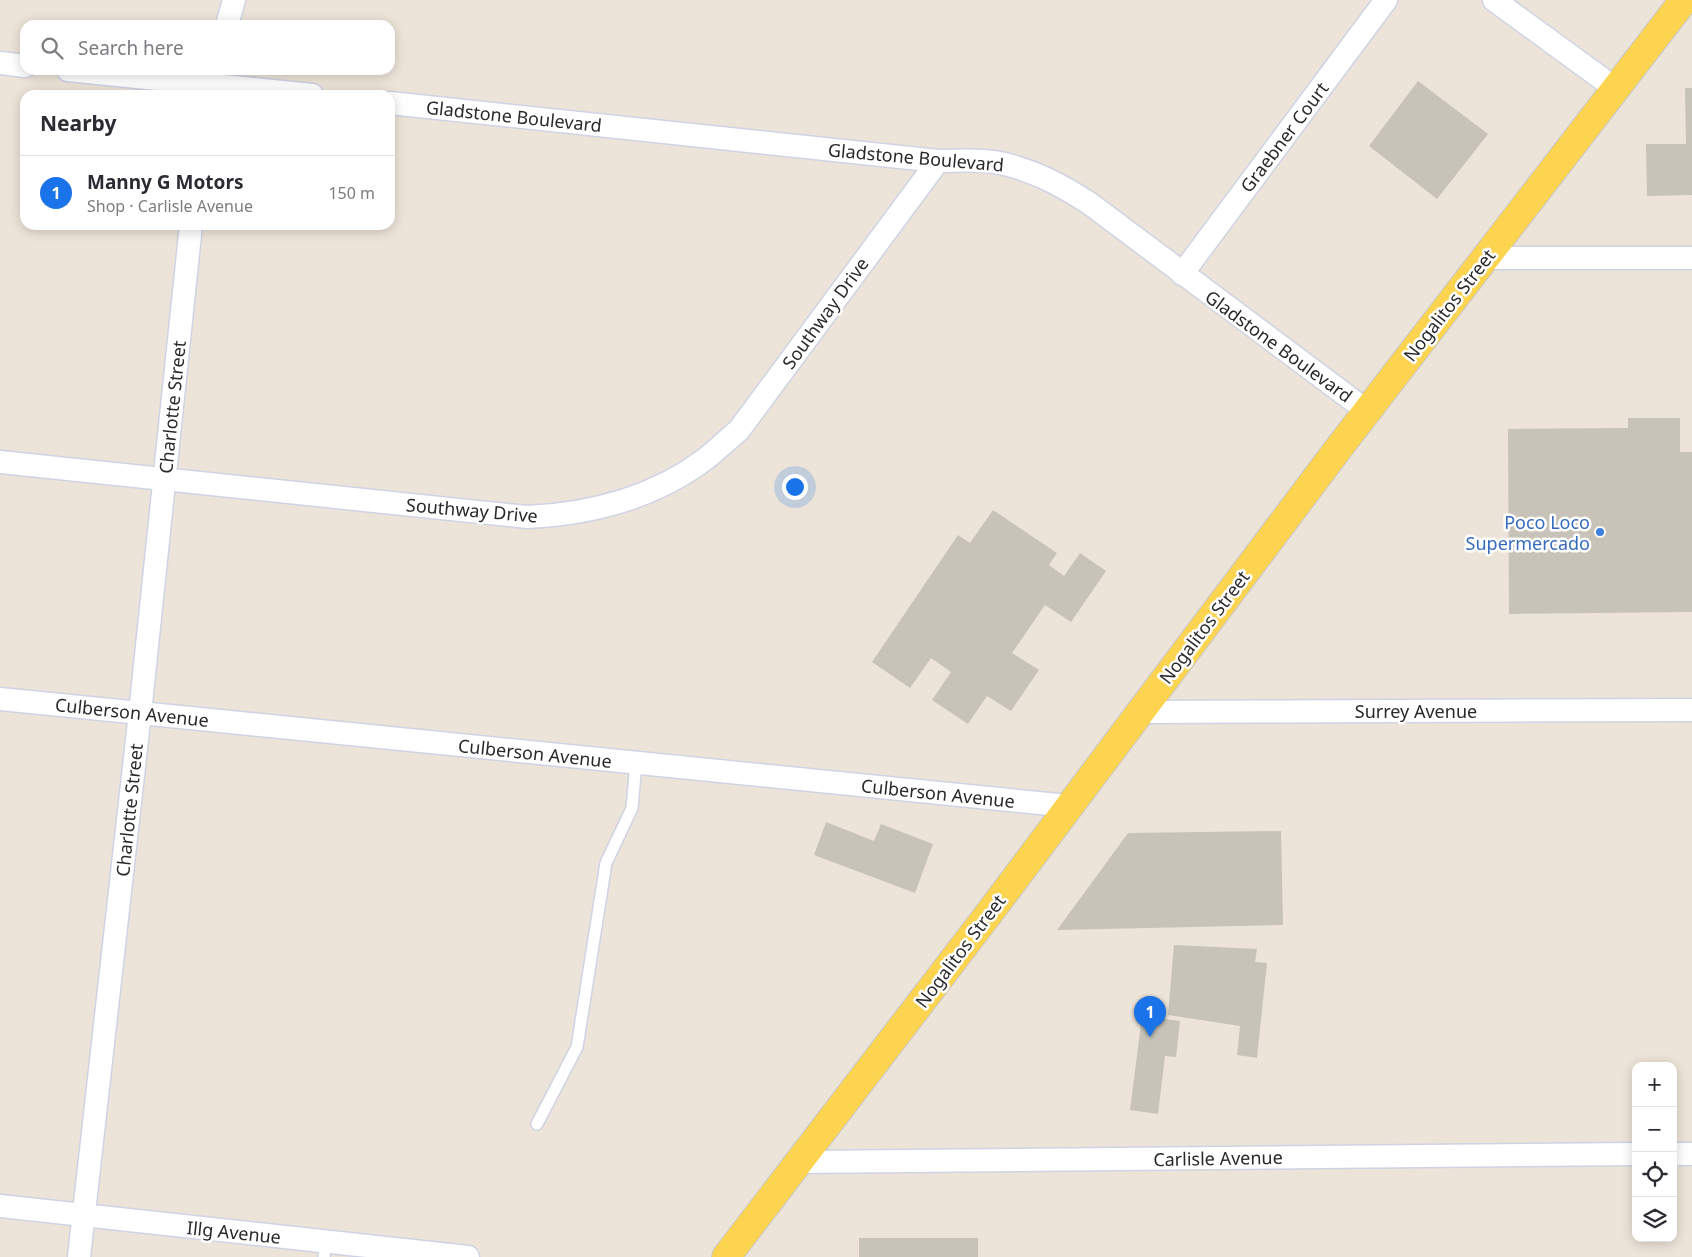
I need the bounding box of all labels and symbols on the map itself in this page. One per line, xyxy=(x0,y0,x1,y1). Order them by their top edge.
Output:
street label: Graebner Court xyxy=(1235,77,1334,197)
street label: Gladstone Boulevard xyxy=(425,95,603,137)
street label: Gladstone Boulevard xyxy=(827,137,1005,177)
street label: Nogalitos Street xyxy=(1398,244,1501,366)
street label: Southway Drive xyxy=(776,252,874,374)
street label: Gladstone Boulevard xyxy=(1201,284,1357,408)
street label: Charlotte Street xyxy=(153,339,191,475)
your location xyxy=(782,474,808,500)
street label: Southway Drive xyxy=(405,492,539,528)
place label: Poco Loco Supermercado xyxy=(1466,510,1590,555)
marker: Poco Loco Supermercado xyxy=(1594,526,1606,538)
street label: Nogalitos Street xyxy=(1153,565,1255,689)
street label: Culberson Avenue xyxy=(54,692,210,732)
street label: Surrey Avenue xyxy=(1355,699,1477,723)
street label: Culberson Avenue xyxy=(457,733,613,773)
street label: Charlotte Street xyxy=(110,742,148,878)
street label: Culberson Avenue xyxy=(860,773,1016,813)
street label: Nogalitos Street xyxy=(909,889,1011,1013)
pin: 1 xyxy=(1134,996,1166,1037)
street label: Carlisle Avenue xyxy=(1153,1145,1283,1171)
street label: Illg Avenue xyxy=(186,1215,282,1249)

